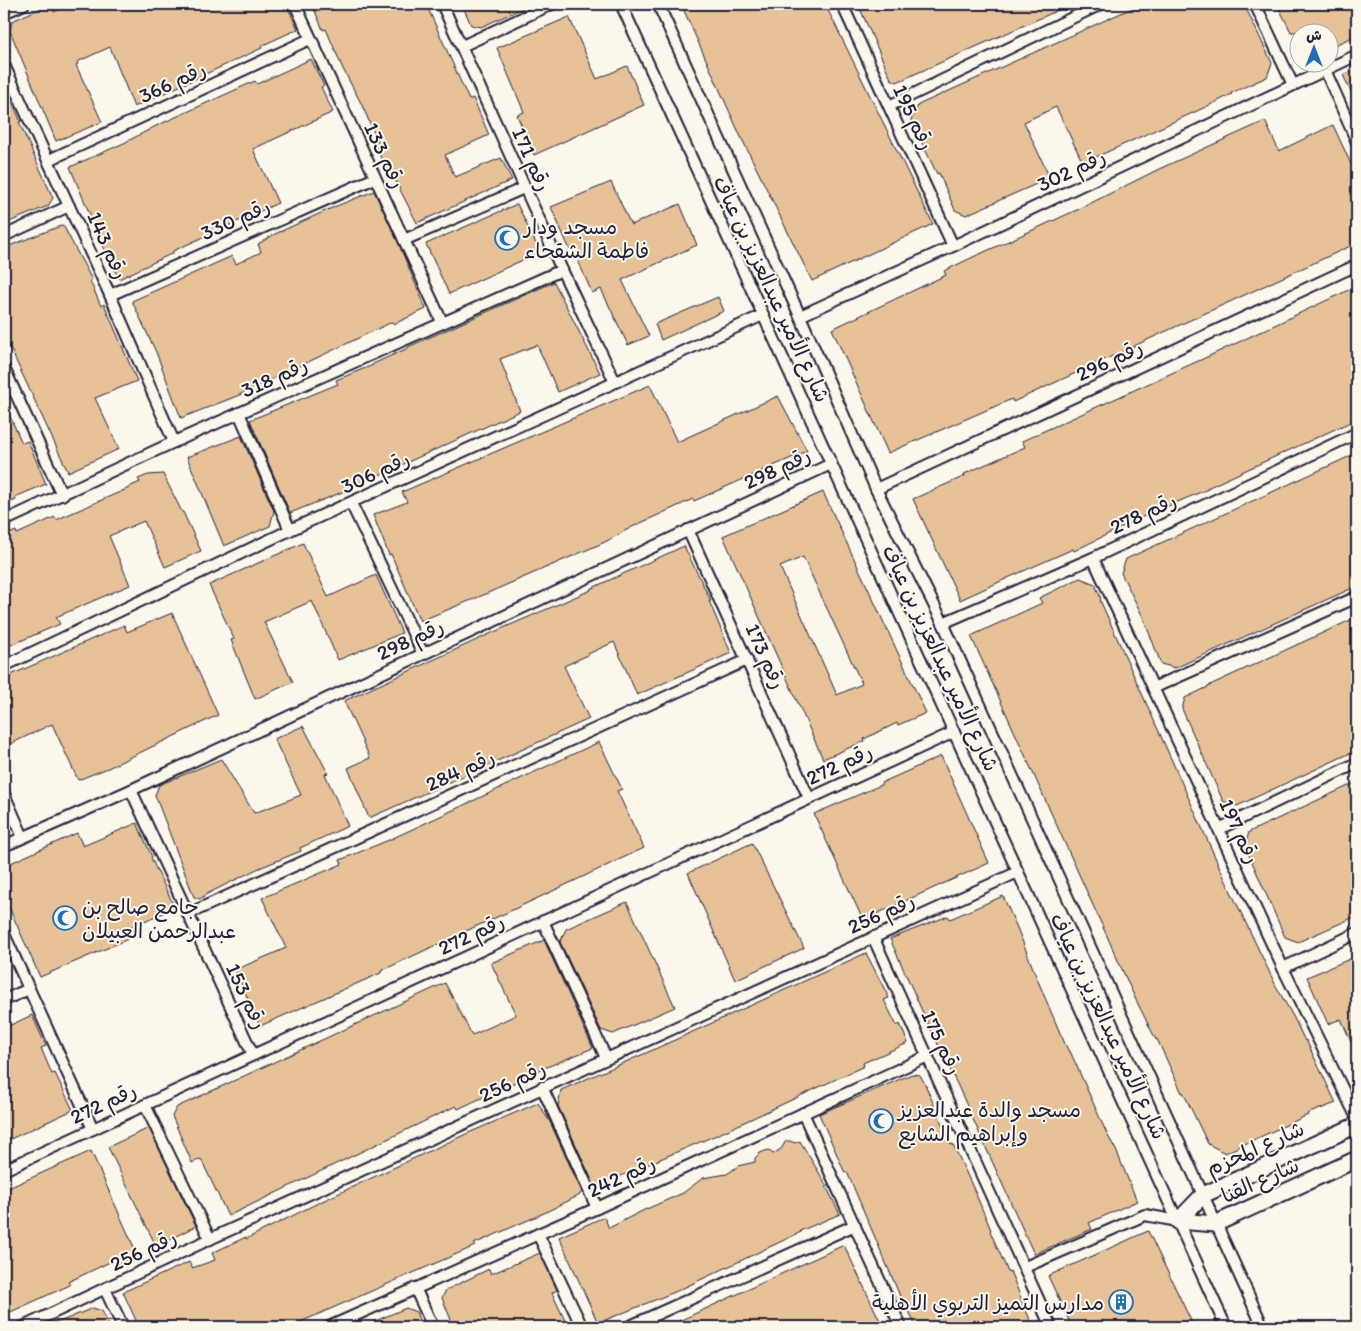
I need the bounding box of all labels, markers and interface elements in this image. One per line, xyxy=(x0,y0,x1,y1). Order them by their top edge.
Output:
north arrow xyxy=(1288,22,1338,72)
text: ش xyxy=(1306,27,1322,44)
street label: رقم 366 xyxy=(134,56,211,112)
street label: رقم 195 xyxy=(884,80,940,155)
street label: رقم 133 xyxy=(355,118,411,194)
street label: رقم 171 xyxy=(503,123,557,196)
street label: رقم 302 xyxy=(1033,143,1111,200)
street label: شارع الأمير عبدالعزيز بن عياف xyxy=(706,171,836,407)
street label: رقم 330 xyxy=(196,193,275,249)
street label: رقم 143 xyxy=(78,207,134,284)
place label: مسجد ودار فاطمة الشقحاء xyxy=(522,214,649,263)
mosque icon: مسجد ودار فاطمة الشقحاء xyxy=(494,225,520,251)
street label: رقم 296 xyxy=(1072,334,1148,390)
street label: رقم 318 xyxy=(237,351,313,406)
street label: رقم 298 xyxy=(740,442,816,498)
street label: رقم 306 xyxy=(337,445,415,502)
street label: رقم 278 xyxy=(1106,487,1182,543)
street label: شارع الأمير عبدالعزيز بن عياف xyxy=(875,540,1005,776)
street label: رقم 298 xyxy=(373,613,449,669)
street label: رقم 173 xyxy=(737,619,791,694)
street label: رقم 272 xyxy=(802,738,878,794)
street label: رقم 284 xyxy=(422,744,500,800)
street label: رقم 197 xyxy=(1211,795,1266,869)
street label: رقم 256 xyxy=(844,887,920,942)
place label: جامع صالح بن عبدالرحمن العبيلان xyxy=(82,894,236,944)
mosque icon: جامع صالح بن عبدالرحمن العبيلان xyxy=(52,905,78,931)
street label: رقم 272 xyxy=(434,908,510,964)
street label: شارع الأمير عبدالعزيز بن عياف xyxy=(1043,908,1173,1144)
street label: رقم 153 xyxy=(217,959,273,1035)
street label: رقم 175 xyxy=(913,1006,968,1080)
street label: رقم 256 xyxy=(475,1055,551,1111)
street label: رقم 272 xyxy=(66,1077,142,1133)
place label: مسجد والدة عبدالعزيز وإبراهيم الشايع xyxy=(896,1097,1081,1150)
mosque icon: مسجد والدة عبدالعزيز وإبراهيم الشايع xyxy=(868,1108,894,1134)
street label: شارع المحزم xyxy=(1202,1115,1309,1184)
street label: رقم 242 xyxy=(583,1149,661,1206)
street label: شارع القنا xyxy=(1217,1152,1304,1211)
street label: رقم 256 xyxy=(106,1224,182,1280)
place label: مدارس التميز التربوي الأهلية xyxy=(872,1289,1104,1318)
building icon: مدارس التميز التربوي الأهلية xyxy=(1108,1289,1134,1315)

